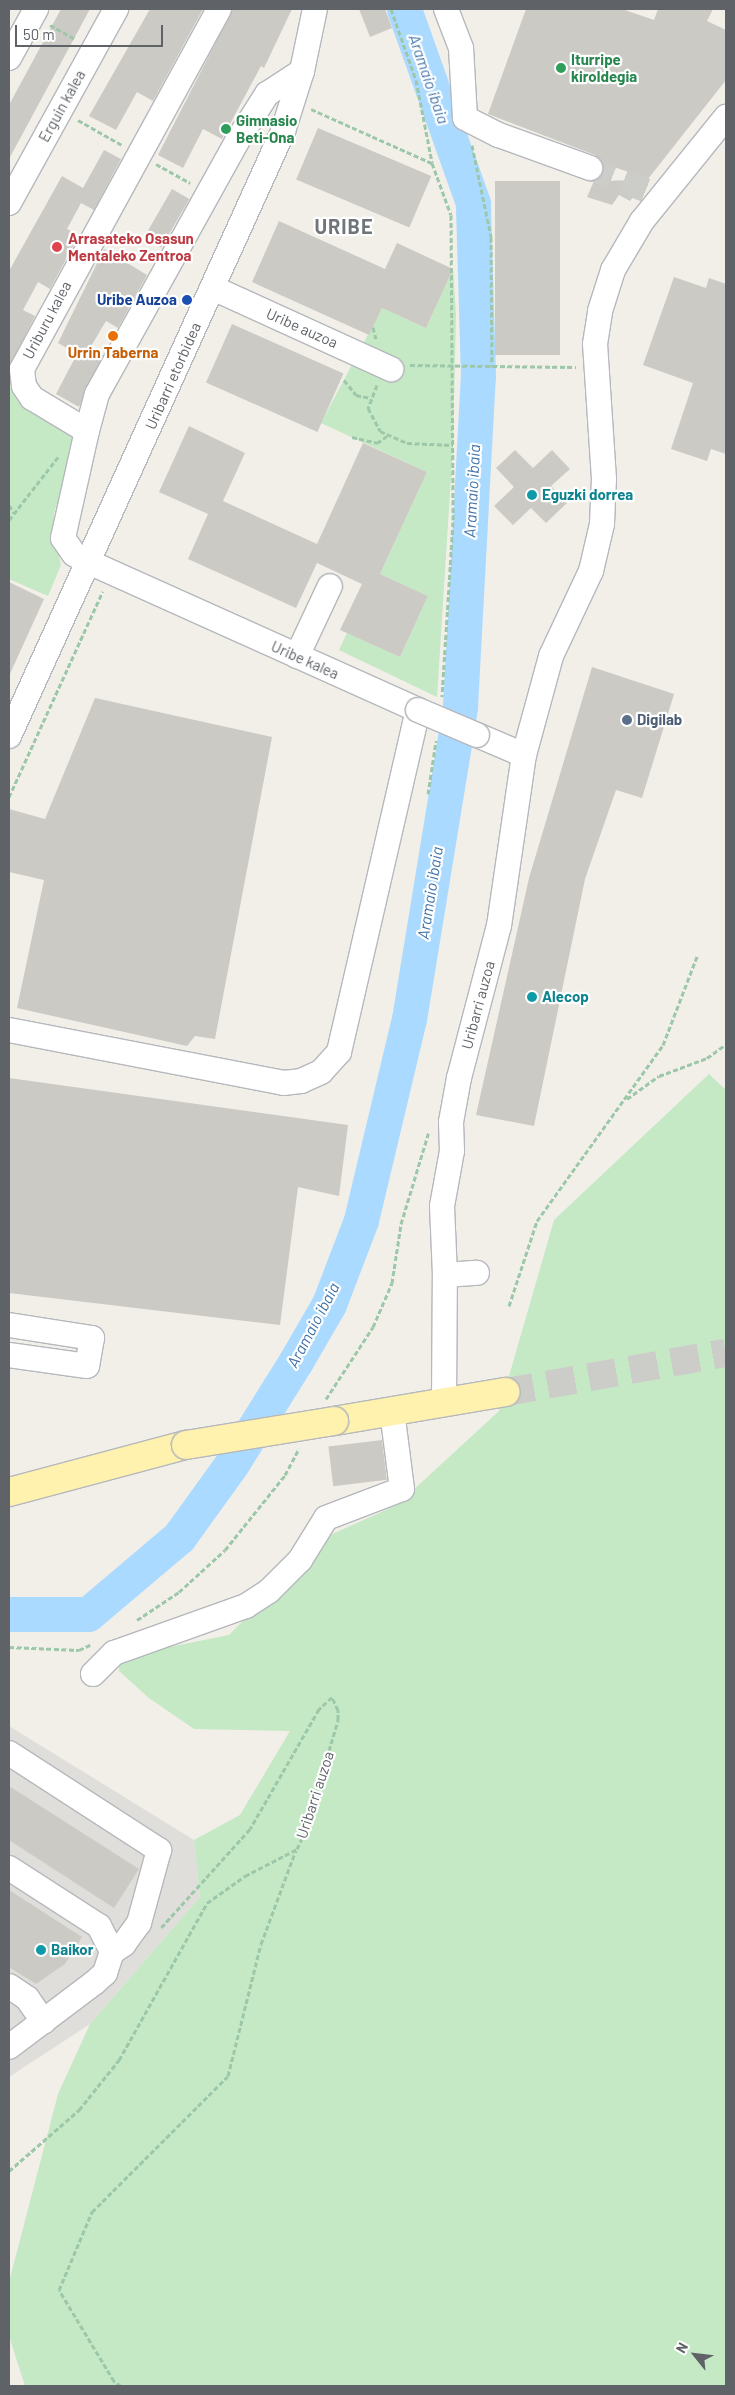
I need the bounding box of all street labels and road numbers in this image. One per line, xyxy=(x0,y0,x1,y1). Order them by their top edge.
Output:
street label: Erguin kalea xyxy=(35,67,89,145)
street label: Uriburu kalea xyxy=(19,278,75,362)
street label: Uribe auzoa xyxy=(263,304,341,352)
street label: Uribarri etorbidea xyxy=(141,320,205,432)
street label: Uribe kalea xyxy=(268,637,342,683)
street label: Uribarri auzoa xyxy=(458,959,498,1051)
street label: Uribarri auzoa xyxy=(292,1749,338,1841)

